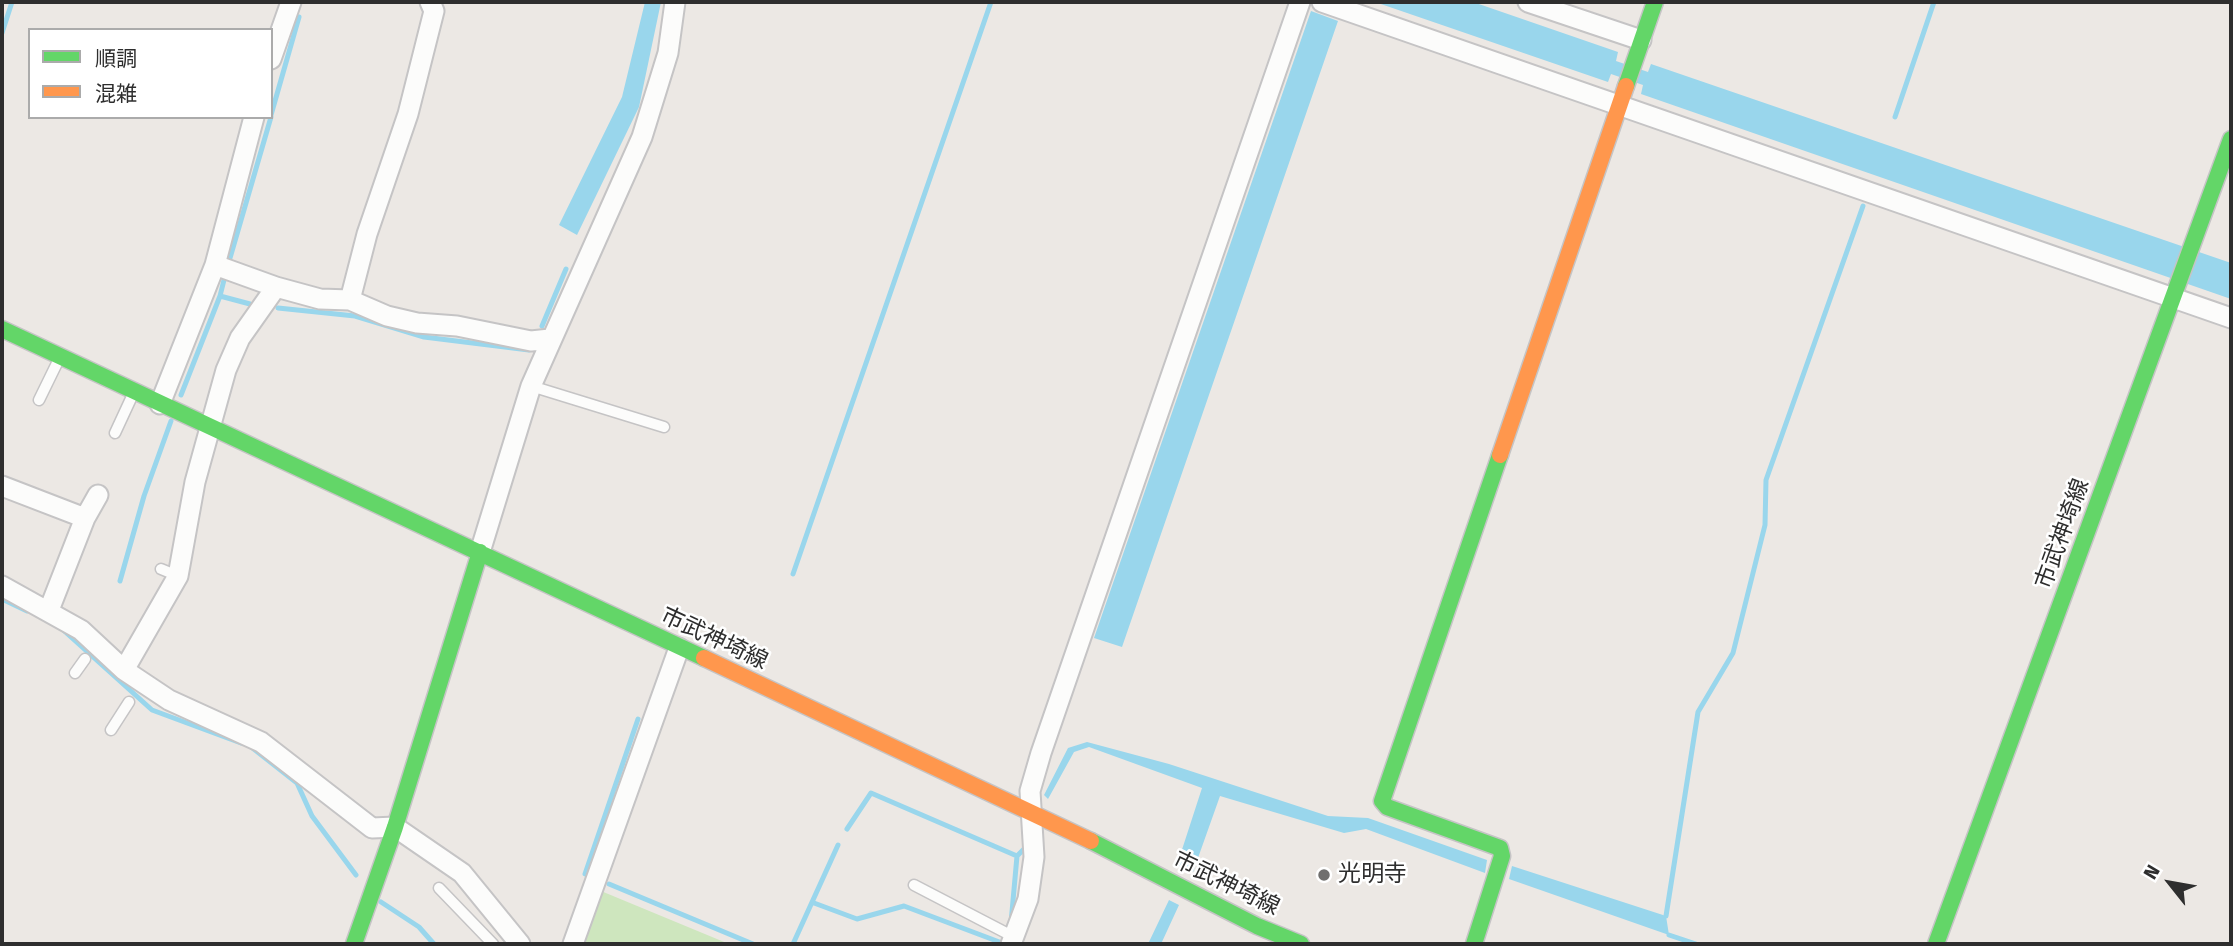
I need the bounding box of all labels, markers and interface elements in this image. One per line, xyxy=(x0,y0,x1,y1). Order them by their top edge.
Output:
legend xyxy=(28,28,273,119)
text: 順調 xyxy=(95,46,137,72)
text: 混雑 xyxy=(95,81,137,107)
street label: 市武神埼線 xyxy=(2030,475,2096,593)
street label: 市武神埼線 xyxy=(656,602,772,676)
street label: 市武神埼線 xyxy=(1168,846,1284,922)
north arrow xyxy=(2135,848,2205,918)
place label: 光明寺 xyxy=(1338,861,1407,889)
text: N xyxy=(2138,861,2165,883)
marker: 光明寺 xyxy=(1316,867,1332,883)

